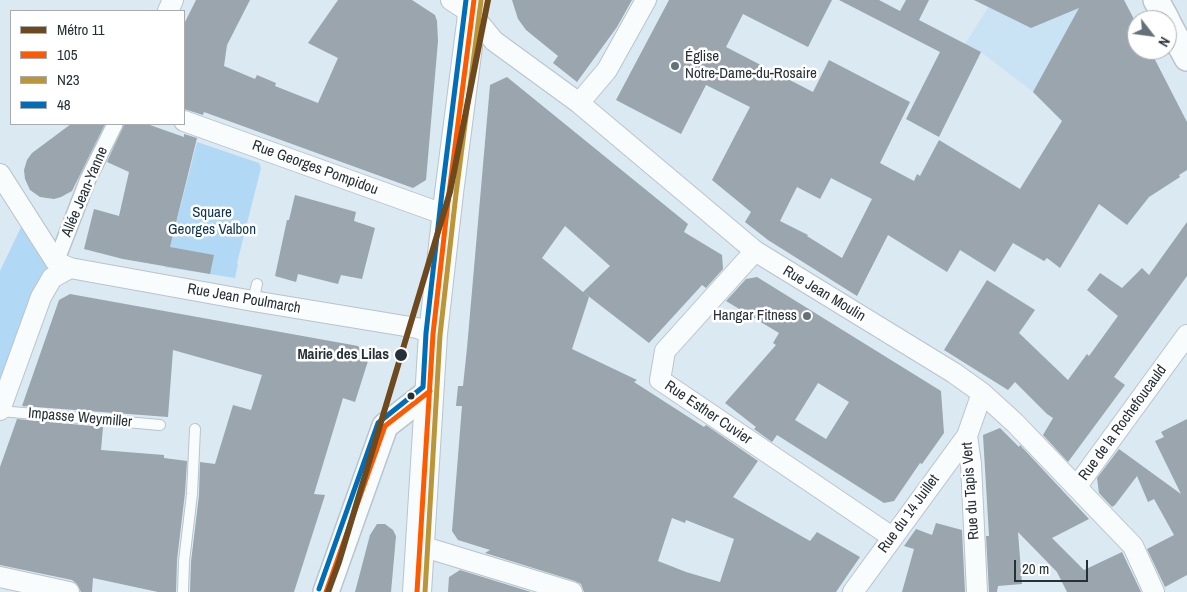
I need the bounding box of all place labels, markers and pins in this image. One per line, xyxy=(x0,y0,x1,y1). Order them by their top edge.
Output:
place label: Église Notre-Dame-du-Rosaire xyxy=(685,48,817,83)
marker: Église Notre-Dame-du-Rosaire xyxy=(669,60,681,72)
place label: Hangar Fitness xyxy=(713,307,797,325)
marker: Hangar Fitness xyxy=(801,310,813,322)
place label: Mairie des Lilas xyxy=(297,346,389,364)
marker: Mairie des Lilas xyxy=(393,347,409,363)
unlabelled marker xyxy=(406,391,416,401)

